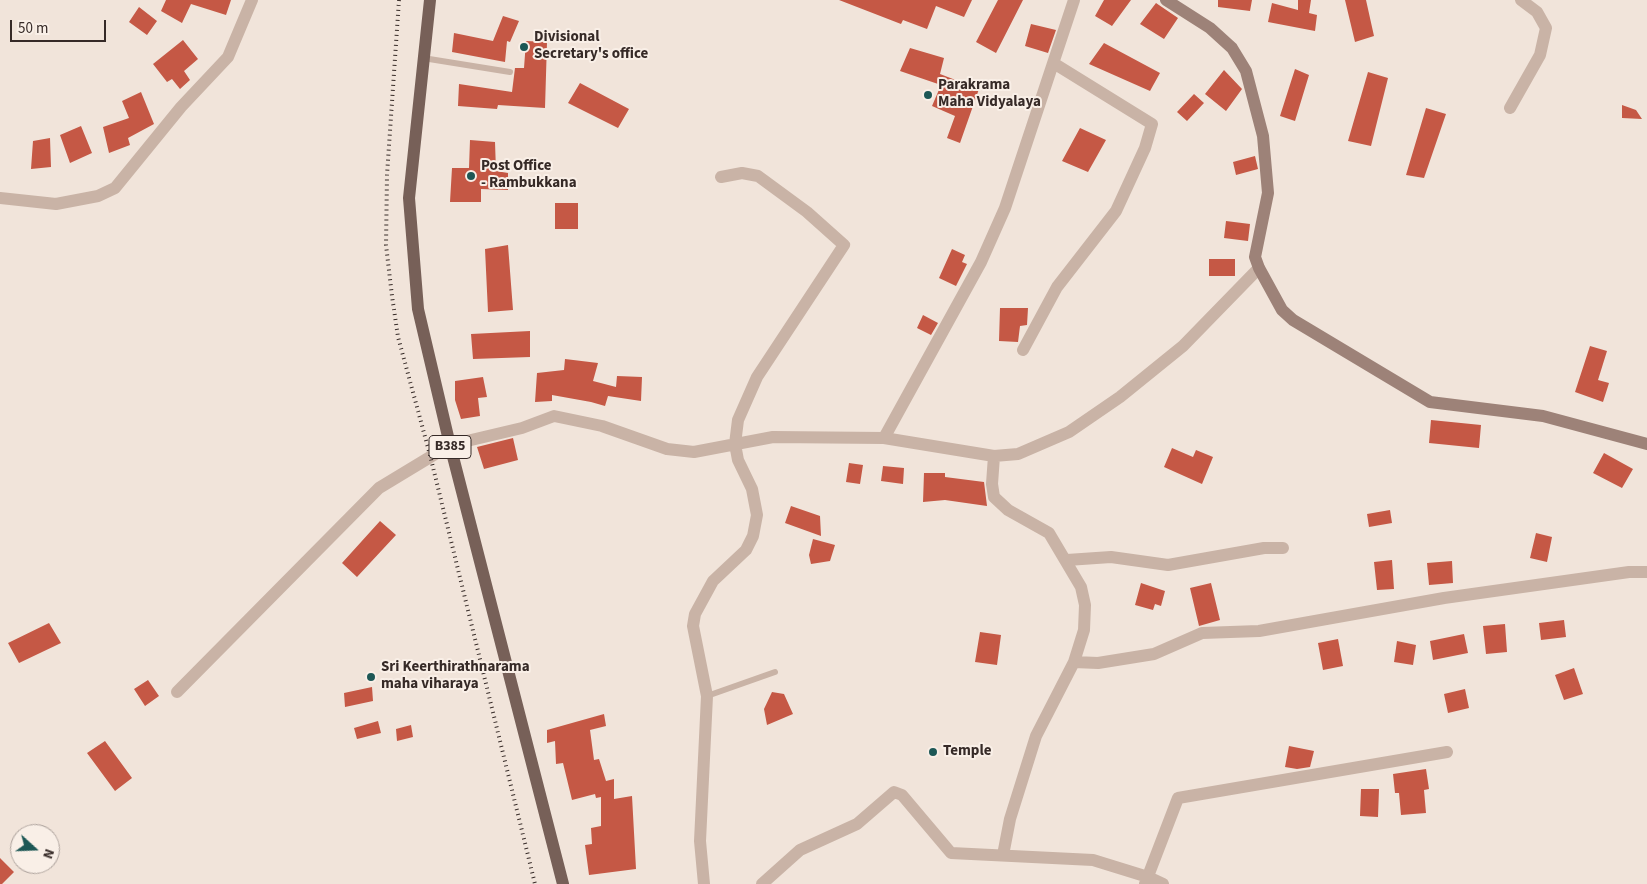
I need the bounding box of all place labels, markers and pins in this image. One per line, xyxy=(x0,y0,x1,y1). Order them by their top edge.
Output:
place label: Divisional Secretary's office xyxy=(534,29,648,64)
marker: Divisional Secretary's office xyxy=(518,41,530,53)
place label: Parakrama Maha Vidyalaya xyxy=(938,77,1041,112)
marker: Parakrama Maha Vidyalaya xyxy=(922,89,934,101)
place label: Post Office - Rambukkana xyxy=(481,158,577,193)
marker: Post Office - Rambukkana xyxy=(465,170,477,182)
place label: Sri Keerthirathnarama maha viharaya xyxy=(381,659,530,694)
marker: Sri Keerthirathnarama maha viharaya xyxy=(365,671,377,683)
place label: Temple xyxy=(943,743,991,761)
marker: Temple xyxy=(927,746,939,758)

